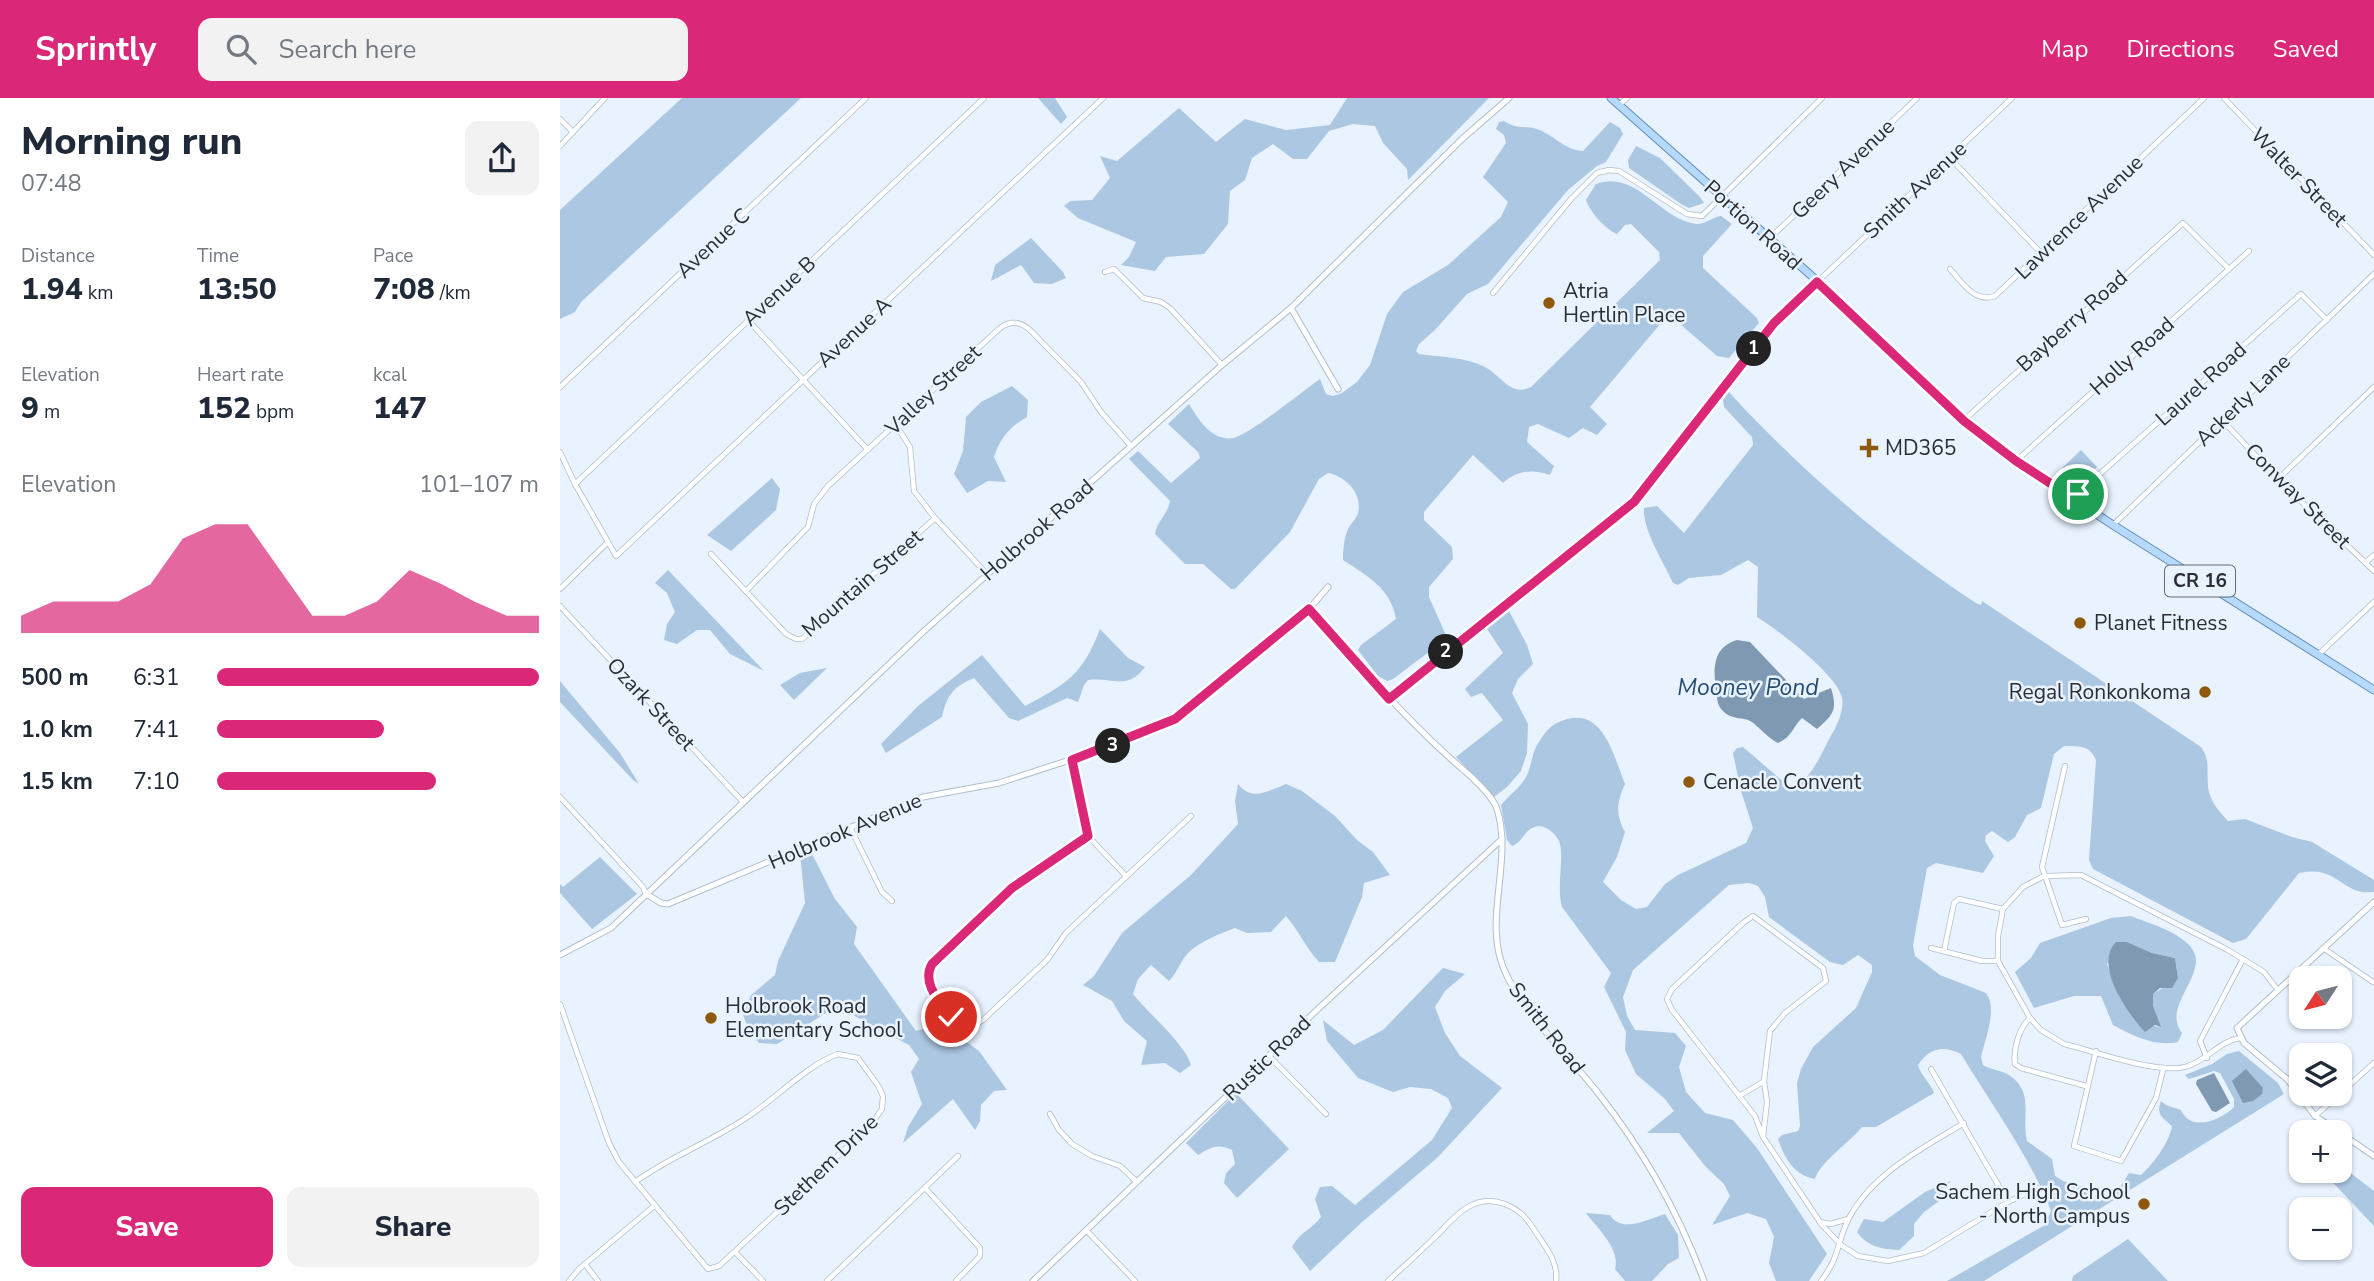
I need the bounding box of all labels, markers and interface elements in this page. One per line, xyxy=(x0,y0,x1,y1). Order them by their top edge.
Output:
search box xyxy=(198,18,688,81)
text: Sprintly xyxy=(35,27,156,72)
icon: search xyxy=(222,30,260,68)
text: Search here xyxy=(278,32,416,67)
text: Map xyxy=(2041,33,2088,65)
text: Directions xyxy=(2126,33,2235,65)
text: Saved xyxy=(2273,33,2339,65)
street label: Geery Avenue xyxy=(1785,113,1901,225)
text: Morning run xyxy=(21,116,242,167)
button: share xyxy=(465,121,539,195)
street label: Walter Street xyxy=(2245,121,2354,233)
street label: Smith Avenue xyxy=(1857,135,1973,245)
street label: Lawrence Avenue xyxy=(2009,149,2149,285)
text: 07:48 xyxy=(21,168,81,199)
street label: Portion Road xyxy=(1698,174,1808,276)
street label: Avenue C xyxy=(670,202,756,284)
text: Distance xyxy=(21,243,95,269)
text: Time xyxy=(197,243,239,269)
text: Pace xyxy=(373,243,413,269)
street label: Avenue B xyxy=(736,250,822,332)
street label: Bayberry Road xyxy=(2011,264,2133,378)
text: 1.94 xyxy=(21,269,83,310)
text: 13:50 xyxy=(197,269,277,310)
text: 7:08 xyxy=(373,269,435,310)
place label: Atria Hertlin Place xyxy=(1563,277,1685,329)
text: km xyxy=(83,280,113,306)
text: /km xyxy=(435,280,471,306)
street label: Avenue A xyxy=(811,290,897,374)
marker: Atria Hertlin Place xyxy=(1541,295,1557,311)
street label: Holly Road xyxy=(2084,310,2180,402)
pin: 1 xyxy=(1736,331,1772,366)
text: 1 xyxy=(1748,335,1759,361)
street label: Laurel Road xyxy=(2150,336,2252,432)
street label: Valley Street xyxy=(878,338,987,442)
street label: Ackerly Lane xyxy=(2190,348,2296,452)
text: Elevation xyxy=(21,362,100,388)
text: Heart rate xyxy=(197,362,284,388)
text: kcal xyxy=(373,362,407,388)
text: 9 xyxy=(21,388,39,429)
text: 152 xyxy=(197,388,251,429)
text: 147 xyxy=(373,388,427,429)
text: m xyxy=(39,399,60,425)
text: bpm xyxy=(251,399,294,425)
place label: MD365 xyxy=(1885,434,1956,462)
street label: Conway Street xyxy=(2239,437,2357,555)
marker: MD365 xyxy=(1859,438,1879,458)
pin xyxy=(2048,464,2108,524)
text: Elevation xyxy=(21,469,116,500)
text: 101–107 m xyxy=(419,469,539,500)
street label: Holbrook Road xyxy=(974,473,1100,587)
icon: arrive xyxy=(2059,475,2097,513)
street label: Mountain Street xyxy=(796,522,929,643)
road number: CR 16 xyxy=(2165,566,2235,596)
place label: Planet Fitness xyxy=(2094,609,2228,637)
marker: Planet Fitness xyxy=(2072,615,2088,631)
pin: 2 xyxy=(1428,634,1463,670)
text: 2 xyxy=(1440,638,1451,664)
street label: Ozark Street xyxy=(601,651,702,757)
text: 500 m xyxy=(21,662,89,693)
text: 6:31 xyxy=(133,662,180,693)
water label: Mooney Pond xyxy=(1677,672,1819,703)
place label: Regal Ronkonkoma xyxy=(2009,678,2191,706)
marker: Regal Ronkonkoma xyxy=(2197,684,2213,700)
text: 1.0 km xyxy=(21,714,93,745)
text: 7:41 xyxy=(133,714,180,745)
pin: 3 xyxy=(1096,728,1130,764)
text: 3 xyxy=(1107,732,1118,758)
text: 1.5 km xyxy=(21,766,93,797)
text: 7:10 xyxy=(133,766,180,797)
place label: Cenacle Convent xyxy=(1703,768,1862,796)
marker: Cenacle Convent xyxy=(1681,774,1697,790)
street label: Holbrook Avenue xyxy=(764,786,926,876)
north arrow xyxy=(2289,966,2352,1029)
map controls xyxy=(2289,966,2352,1260)
street label: Smith Road xyxy=(1502,976,1592,1080)
pin xyxy=(921,987,981,1047)
place label: Holbrook Road Elementary School xyxy=(725,992,903,1044)
icon: check xyxy=(932,998,970,1036)
street label: Rustic Road xyxy=(1217,1009,1317,1107)
marker: Holbrook Road Elementary School xyxy=(703,1010,719,1026)
button: layers xyxy=(2289,1043,2352,1106)
street label: Stethem Drive xyxy=(768,1108,884,1222)
button: + xyxy=(2289,1120,2352,1183)
place label: Sachem High School - North Campus xyxy=(1935,1178,2131,1230)
button: Save xyxy=(21,1187,273,1267)
button: Share xyxy=(287,1187,539,1267)
marker: Sachem High School - North Campus xyxy=(2136,1196,2152,1212)
button: − xyxy=(2289,1197,2352,1260)

